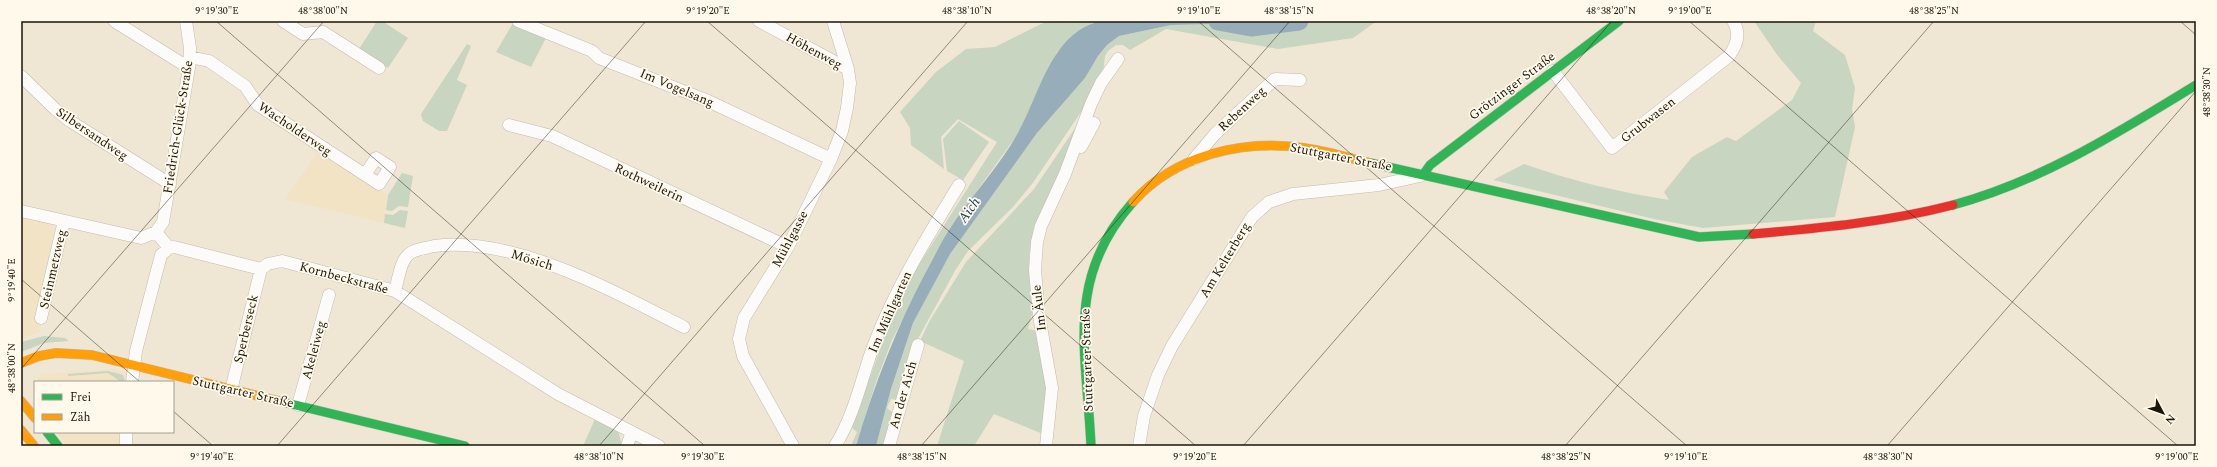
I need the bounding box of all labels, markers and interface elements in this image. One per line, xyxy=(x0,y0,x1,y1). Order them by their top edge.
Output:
text: 9°19'30"E xyxy=(195,3,239,19)
text: 48°38'00"N xyxy=(298,3,348,19)
text: 9°19'20"E xyxy=(686,3,730,19)
text: 48°38'10"N xyxy=(942,3,992,19)
text: 9°19'10"E xyxy=(1177,3,1221,19)
text: 48°38'15"N xyxy=(1264,3,1314,19)
text: 48°38'20"N xyxy=(1586,3,1636,19)
text: 9°19'00"E xyxy=(1668,3,1712,19)
text: 48°38'25"N xyxy=(1909,3,1959,19)
street label: Höhenweg xyxy=(782,27,846,75)
street label: Grötzinger Straße xyxy=(1465,47,1559,125)
street label: Friedrich-Glück-Straße xyxy=(158,59,198,195)
street label: Im Vogelsang xyxy=(637,63,717,113)
text: 48°38'30"N xyxy=(2199,67,2215,117)
street label: Rebenweg xyxy=(1214,82,1270,136)
street label: Grubwasen xyxy=(1616,92,1680,148)
street label: Wacholderweg xyxy=(254,97,336,161)
street label: Silbersandweg xyxy=(52,102,132,166)
street label: Stuttgarter Straße xyxy=(1288,137,1394,177)
street label: Rothweilerin xyxy=(611,158,687,208)
water label: Aich xyxy=(952,193,985,228)
street label: Mühlgasse xyxy=(767,207,813,271)
street label: Am Kelterberg xyxy=(1194,218,1256,302)
street label: Steinmetzweg xyxy=(34,227,72,311)
street label: Mösich xyxy=(509,244,556,276)
street label: Kornbeckstraße xyxy=(297,256,391,300)
text: 9°19'40"E xyxy=(4,258,20,302)
street label: Im Mühlgarten xyxy=(863,268,917,356)
street label: Im Äule xyxy=(1026,284,1052,332)
street label: Sperberseck xyxy=(228,293,264,365)
street label: Stuttgarter Straße xyxy=(1075,308,1099,412)
street label: Akeleiweg xyxy=(297,318,331,382)
text: 48°38'00"N xyxy=(4,343,20,393)
street label: An der Aich xyxy=(884,358,922,431)
street label: Stuttgarter Straße xyxy=(190,371,296,413)
legend xyxy=(34,381,174,433)
text: Frei xyxy=(70,388,92,407)
north arrow xyxy=(2143,393,2183,433)
text: Zäh xyxy=(70,408,91,427)
text: N xyxy=(2161,410,2180,428)
text: 9°19'40"E xyxy=(190,449,234,465)
text: 48°38'10"N xyxy=(574,449,624,465)
text: 9°19'30"E xyxy=(681,449,725,465)
text: 48°38'15"N xyxy=(897,449,947,465)
text: 9°19'20"E xyxy=(1173,449,1217,465)
text: 48°38'25"N xyxy=(1541,449,1591,465)
text: 9°19'10"E xyxy=(1664,449,1708,465)
text: 48°38'30"N xyxy=(1863,449,1913,465)
text: 9°19'00"E xyxy=(2155,449,2199,465)

